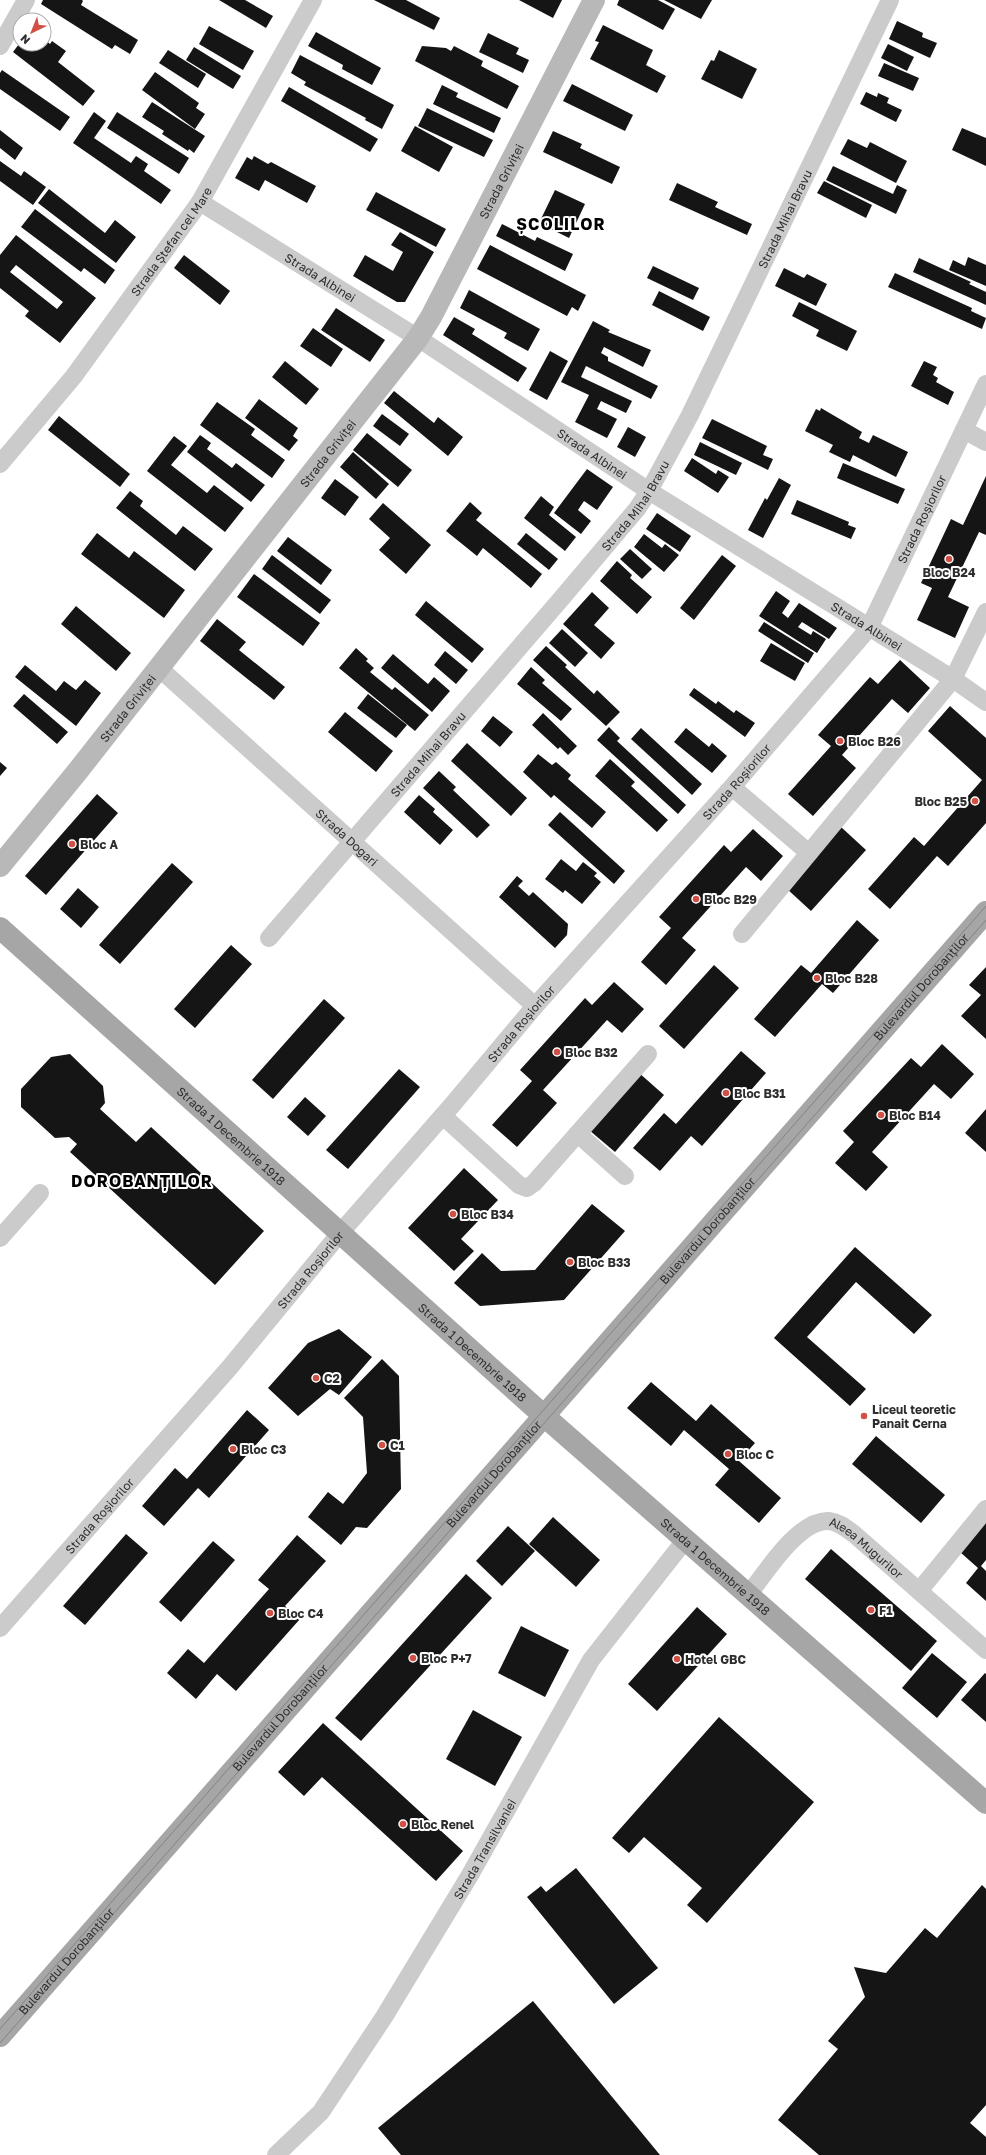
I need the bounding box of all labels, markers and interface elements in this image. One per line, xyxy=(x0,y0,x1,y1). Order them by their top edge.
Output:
north arrow xyxy=(12,12,52,52)
text: N xyxy=(17,32,32,47)
street label: Strada Griviței xyxy=(475,141,526,221)
street label: Strada Mihai Bravu xyxy=(754,167,815,271)
street label: Strada Ștefan cel Mare xyxy=(127,184,215,299)
district label: ȘCOLILOR xyxy=(516,214,606,234)
street label: Strada Albinei xyxy=(282,249,359,305)
street label: Strada Griviței xyxy=(296,416,359,490)
street label: Strada Albinei xyxy=(555,425,630,482)
street label: Strada Mihai Bravu xyxy=(598,457,672,554)
street label: Strada Roșiorilor xyxy=(894,472,949,566)
marker: Bloc B24 xyxy=(944,554,954,564)
place label: Bloc B24 xyxy=(923,565,976,580)
street label: Strada Albinei xyxy=(828,598,905,653)
street label: Strada Griviței xyxy=(96,671,159,745)
street label: Strada Mihai Bravu xyxy=(387,708,468,800)
place label: Bloc B26 xyxy=(848,734,901,749)
marker: Bloc B26 xyxy=(835,736,845,746)
street label: Strada Roșiorilor xyxy=(699,740,774,823)
place label: Bloc B25 xyxy=(914,794,967,809)
marker: Bloc B25 xyxy=(970,796,980,806)
street label: Strada Dogari xyxy=(313,805,381,869)
place label: Bloc A xyxy=(80,837,119,852)
marker: Bloc A xyxy=(67,839,77,849)
place label: Bloc B29 xyxy=(704,892,757,907)
marker: Bloc B29 xyxy=(691,894,701,904)
street label: Bulevardul Dorobanților xyxy=(870,930,972,1043)
place label: Bloc B28 xyxy=(825,971,878,986)
marker: Bloc B28 xyxy=(812,973,822,983)
street label: Strada Roșiorilor xyxy=(484,982,558,1065)
place label: Bloc B32 xyxy=(565,1045,618,1060)
marker: Bloc B32 xyxy=(552,1047,562,1057)
street label: Strada 1 Decembrie 1918 xyxy=(174,1083,289,1188)
place label: Bloc B31 xyxy=(734,1086,785,1101)
marker: Bloc B31 xyxy=(721,1088,731,1098)
place label: Bloc B14 xyxy=(889,1108,941,1123)
marker: Bloc B14 xyxy=(876,1110,886,1120)
district label: DOROBANȚILOR xyxy=(71,1171,213,1191)
street label: Bulevardul Dorobanților xyxy=(656,1173,758,1287)
place label: Bloc B34 xyxy=(461,1207,514,1222)
marker: Bloc B34 xyxy=(448,1209,458,1219)
street label: Strada Roșiorilor xyxy=(274,1227,347,1312)
place label: Bloc B33 xyxy=(578,1255,631,1270)
marker: Bloc B33 xyxy=(565,1257,575,1267)
street label: Strada 1 Decembrie 1918 xyxy=(415,1299,530,1405)
place label: C2 xyxy=(324,1371,340,1386)
marker: C2 xyxy=(311,1373,321,1383)
place label: Liceul teoretic Panait Cerna xyxy=(872,1402,956,1431)
marker: Liceul teoretic Panait Cerna xyxy=(859,1411,869,1421)
street label: Bulevardul Dorobanților xyxy=(442,1417,544,1530)
place label: C1 xyxy=(390,1438,405,1453)
marker: C1 xyxy=(377,1440,387,1450)
place label: Bloc C3 xyxy=(241,1442,286,1457)
marker: Bloc C3 xyxy=(228,1444,238,1454)
place label: Bloc C xyxy=(736,1447,775,1462)
marker: Bloc C xyxy=(723,1449,733,1459)
street label: Strada Roșiorilor xyxy=(62,1474,137,1557)
street label: Strada 1 Decembrie 1918 xyxy=(658,1514,774,1618)
street label: Aleea Mugurilor xyxy=(828,1514,907,1582)
place label: F1 xyxy=(879,1603,892,1618)
marker: F1 xyxy=(866,1605,876,1615)
place label: Bloc C4 xyxy=(278,1606,324,1621)
marker: Bloc C4 xyxy=(265,1608,275,1618)
place label: Bloc P+7 xyxy=(421,1651,472,1666)
place label: Hotel GBC xyxy=(685,1652,746,1667)
marker: Bloc P+7 xyxy=(408,1653,418,1663)
marker: Hotel GBC xyxy=(672,1654,682,1664)
street label: Bulevardul Dorobanților xyxy=(229,1660,331,1774)
street label: Strada Transilvaniei xyxy=(450,1796,519,1902)
place label: Bloc Renel xyxy=(411,1817,474,1832)
marker: Bloc Renel xyxy=(398,1819,408,1829)
street label: Bulevardul Dorobanților xyxy=(15,1904,117,2017)

